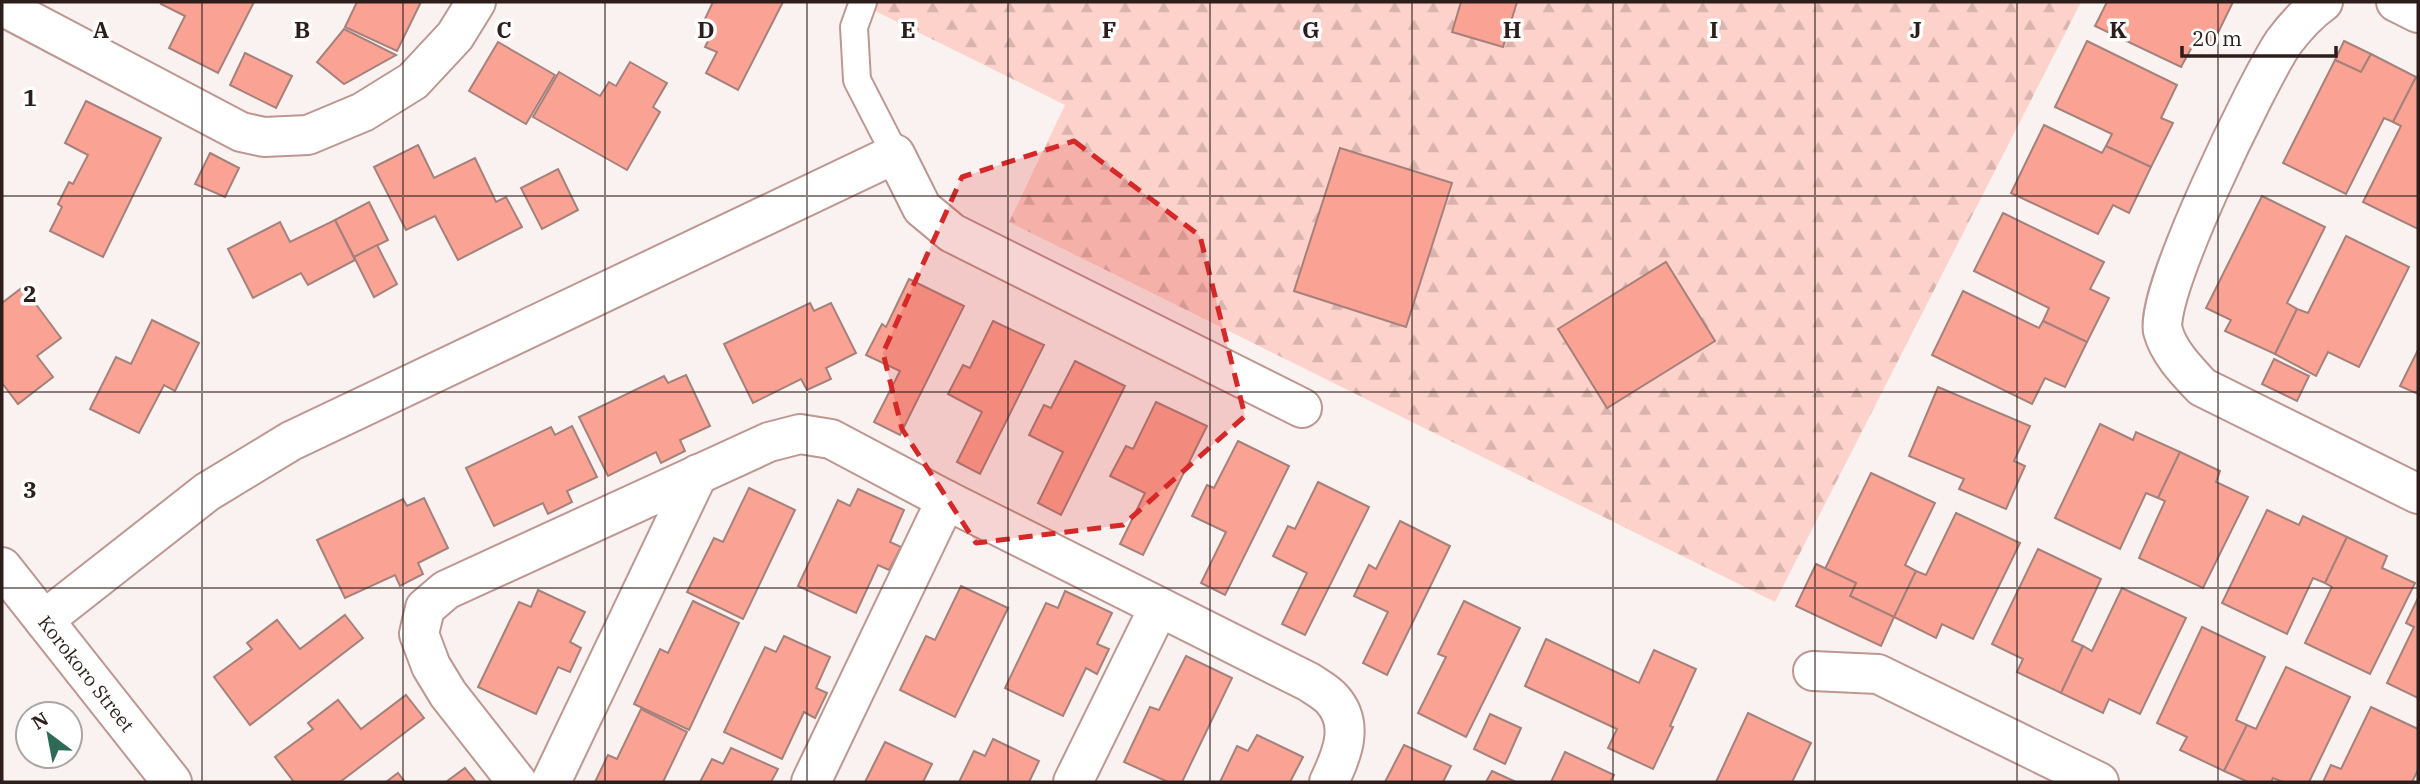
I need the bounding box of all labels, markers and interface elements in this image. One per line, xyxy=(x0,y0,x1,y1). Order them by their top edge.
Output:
text: A xyxy=(93,14,109,44)
text: B xyxy=(294,14,310,44)
text: C xyxy=(496,14,512,44)
text: D xyxy=(697,14,715,44)
text: E xyxy=(900,14,916,44)
text: F xyxy=(1102,14,1116,44)
text: G xyxy=(1302,14,1320,44)
text: H xyxy=(1503,14,1521,44)
text: I xyxy=(1710,14,1718,44)
text: J xyxy=(1910,14,1922,44)
text: K xyxy=(2109,14,2127,44)
scale bar xyxy=(2182,14,2336,58)
text: 20 m xyxy=(2192,24,2242,52)
text: 1 xyxy=(23,82,37,112)
text: 2 xyxy=(23,278,37,308)
text: 3 xyxy=(23,474,37,504)
street label: Korokoro Street xyxy=(33,611,140,737)
north arrow xyxy=(14,700,84,770)
text: N xyxy=(27,706,53,735)

